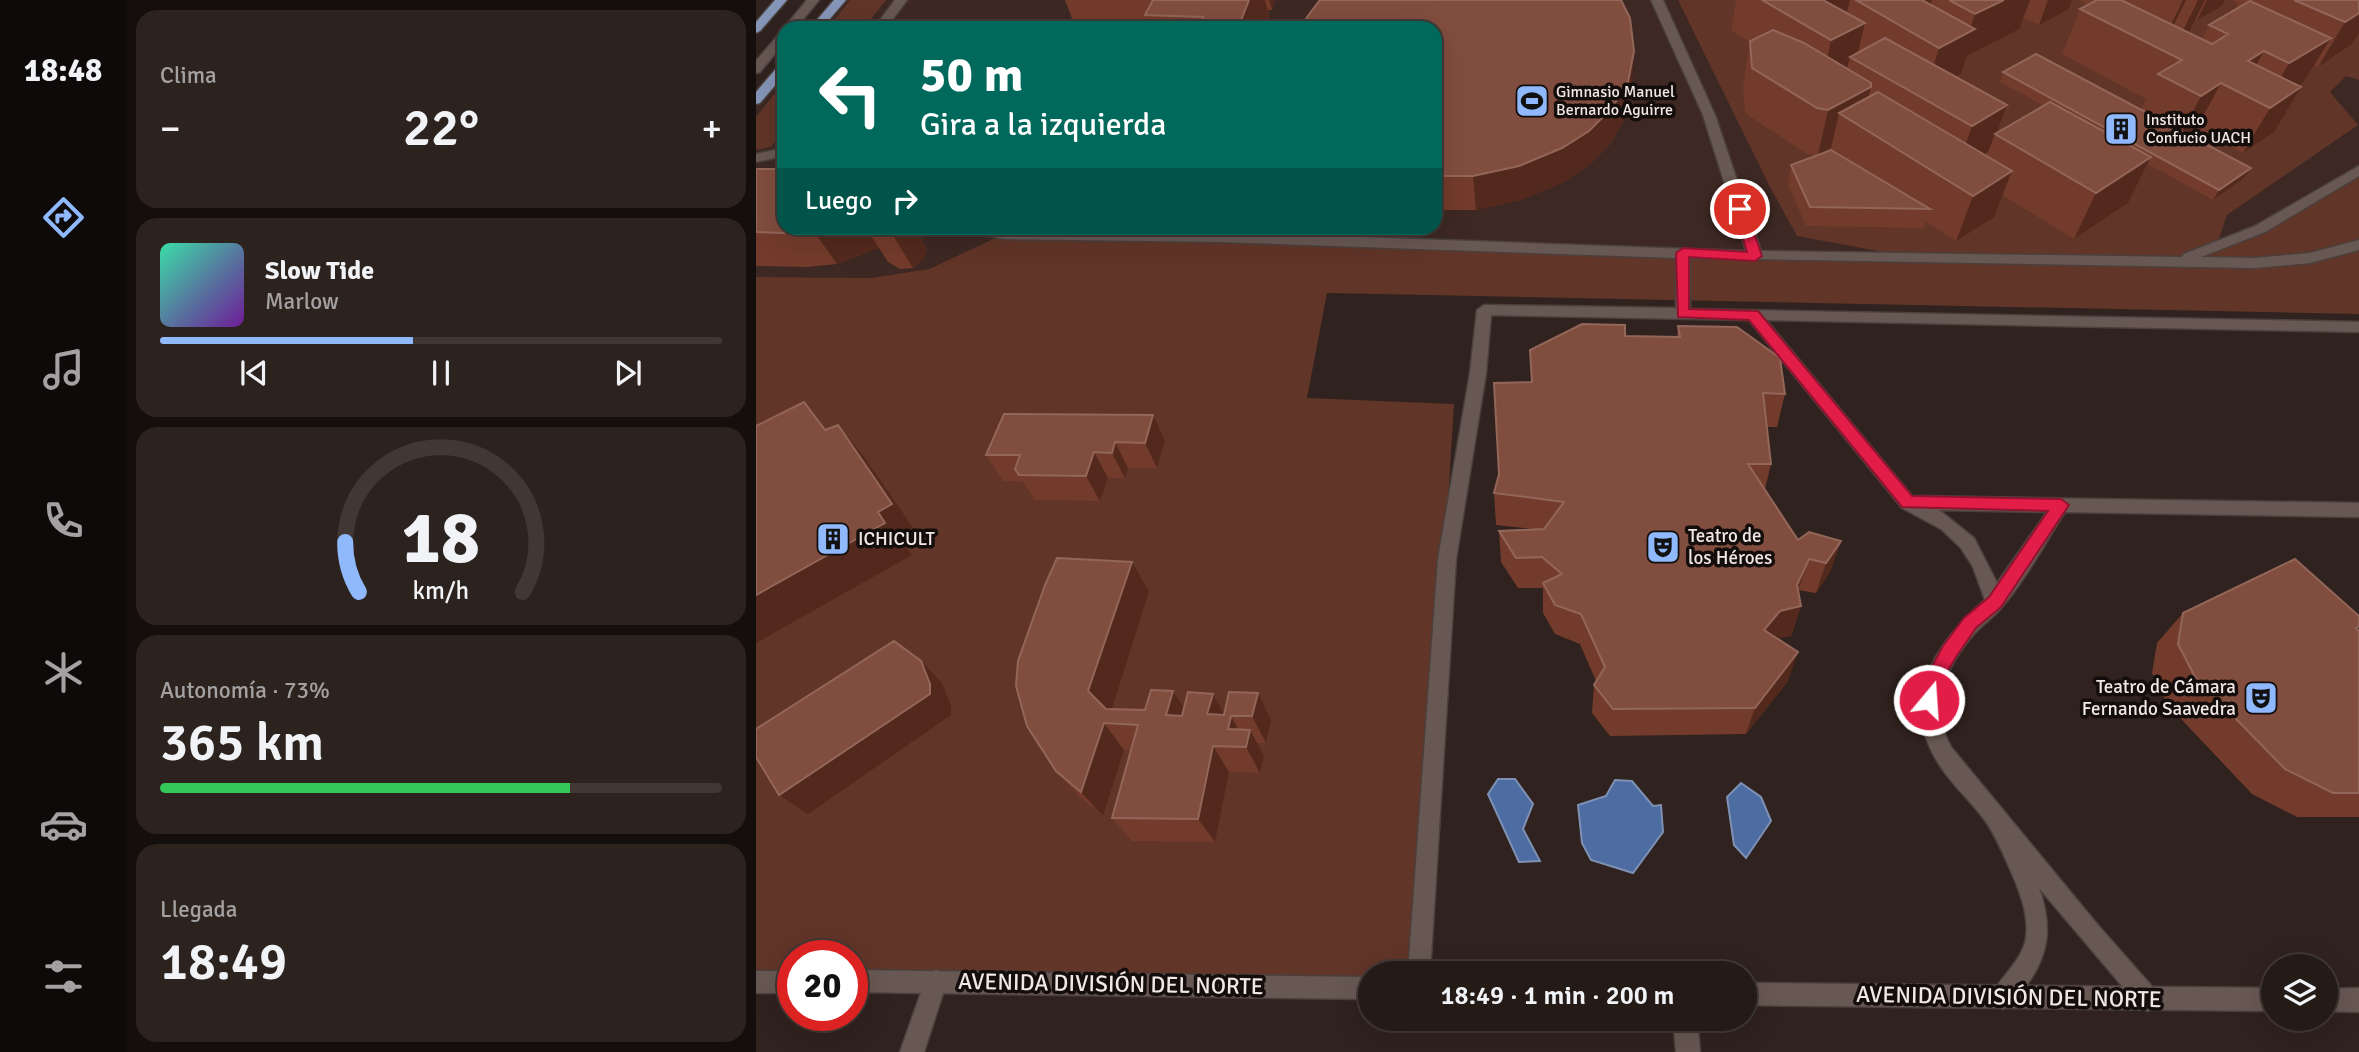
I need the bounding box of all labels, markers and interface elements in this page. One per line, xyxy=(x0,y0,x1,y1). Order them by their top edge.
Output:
text: 50 m xyxy=(920,45,1023,105)
icon: left xyxy=(805,49,896,140)
text: 18:48 xyxy=(24,51,102,90)
text: Clima xyxy=(160,61,217,90)
sports icon: Gimnasio Manuel Bernardo Aguirre xyxy=(1513,82,1551,120)
place label: Gimnasio Manuel Bernardo Aguirre xyxy=(1556,82,1675,120)
text: 22° xyxy=(403,96,479,160)
text: − xyxy=(160,105,181,152)
text: + xyxy=(701,105,722,152)
text: Gira a la izquierda xyxy=(920,105,1167,144)
building icon: Instituto Confucio UACH xyxy=(2102,110,2140,148)
place label: Instituto Confucio UACH xyxy=(2146,110,2251,148)
pin xyxy=(1710,179,1770,239)
icon: right xyxy=(886,182,924,220)
text: Luego xyxy=(805,185,872,217)
icon: arrive xyxy=(1721,190,1759,228)
icon: directions xyxy=(39,193,88,242)
text: Slow Tide xyxy=(265,255,374,287)
text: Marlow xyxy=(265,287,339,316)
icon: music xyxy=(39,345,88,394)
icon: previous xyxy=(235,354,273,392)
icon: pause xyxy=(422,354,460,392)
icon: next xyxy=(609,354,647,392)
text: 18 xyxy=(402,494,480,583)
icon: phone xyxy=(39,496,88,545)
building icon: ICHICULT xyxy=(814,520,852,558)
place label: Teatro de los Héroes xyxy=(1688,524,1772,570)
place label: ICHICULT xyxy=(858,527,935,551)
theatre icon: Teatro de los Héroes xyxy=(1644,528,1682,566)
text: km/h xyxy=(413,575,469,606)
icon: climate xyxy=(39,648,88,697)
position arrow xyxy=(1892,663,1966,737)
place label: Teatro de Cámara Fernando Saavedra xyxy=(2082,675,2236,721)
text: Autonomía · 73% xyxy=(160,676,330,705)
theatre icon: Teatro de Cámara Fernando Saavedra xyxy=(2242,679,2280,717)
text: 365 km xyxy=(160,711,324,775)
icon: car xyxy=(39,800,88,849)
text: Llegada xyxy=(160,895,237,924)
text: 18:49 xyxy=(160,930,287,994)
speed limit sign: 20 xyxy=(777,940,868,1031)
icon: filters xyxy=(39,952,88,1001)
map controls xyxy=(2261,954,2338,1031)
button: layers xyxy=(2261,954,2338,1031)
street label: AVENIDA DIVISIÓN DEL NORTE xyxy=(958,967,1264,1001)
text: 18:49 · 1 min · 200 m xyxy=(1441,980,1674,1012)
street label: AVENIDA DIVISIÓN DEL NORTE xyxy=(1856,980,2162,1014)

